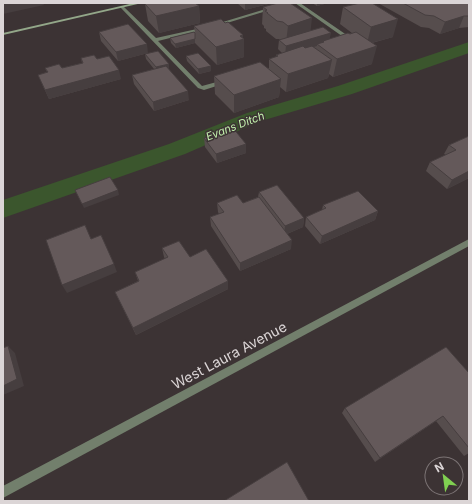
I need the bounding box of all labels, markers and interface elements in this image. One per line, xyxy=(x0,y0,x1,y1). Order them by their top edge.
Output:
water label: Evans Ditch xyxy=(204,108,267,144)
street label: West Laura Avenue xyxy=(169,318,289,392)
north arrow xyxy=(424,456,464,496)
text: N xyxy=(432,459,446,475)

